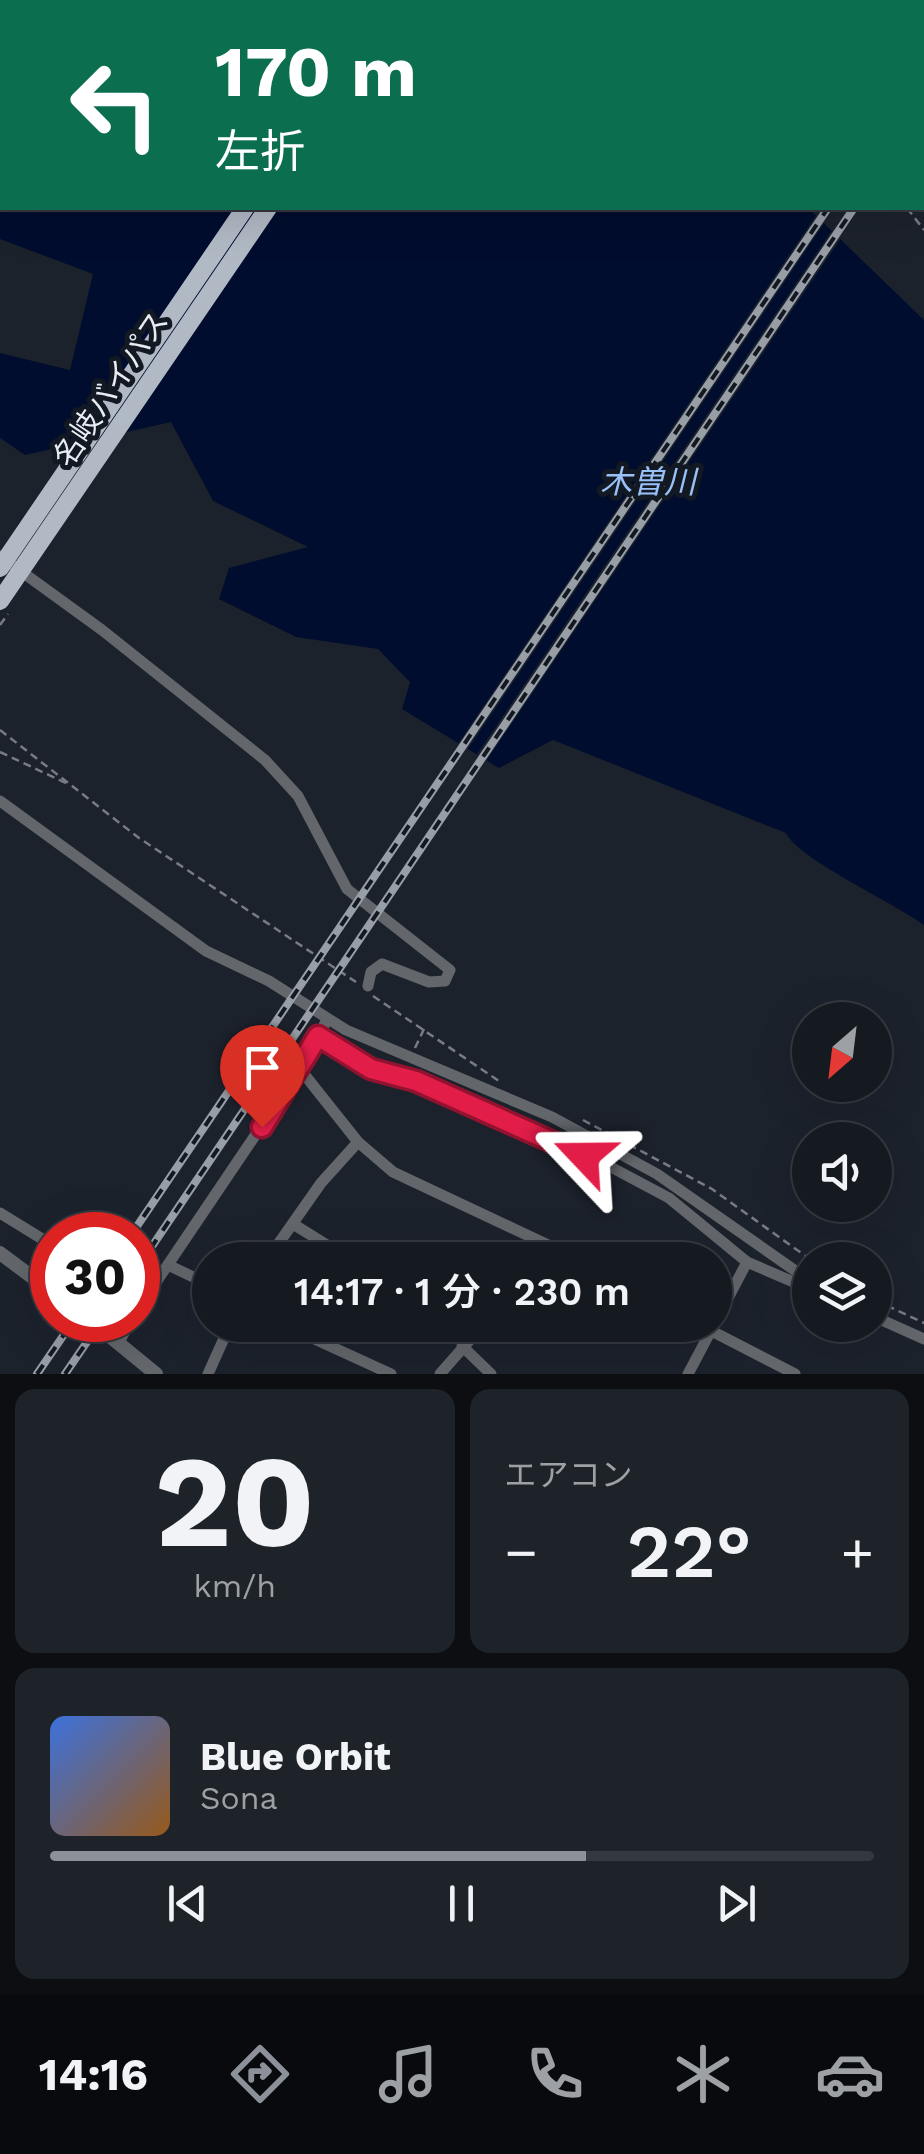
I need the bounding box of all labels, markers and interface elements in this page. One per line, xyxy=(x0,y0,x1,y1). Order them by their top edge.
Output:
text: 170 m xyxy=(215,31,417,113)
icon: left xyxy=(50,40,180,170)
text: 左折 xyxy=(215,125,305,178)
street label: 名岐バイパス xyxy=(46,305,175,473)
water label: 木曽川 xyxy=(600,463,699,501)
north arrow xyxy=(792,1002,892,1102)
map controls xyxy=(792,1002,892,1342)
pin xyxy=(220,1025,305,1128)
icon: arrive xyxy=(235,1040,290,1095)
position arrow xyxy=(532,1104,636,1208)
button: sound xyxy=(792,1122,892,1222)
speed limit sign: 30 xyxy=(30,1212,160,1342)
button: layers xyxy=(792,1242,892,1342)
text: 14:17 · 1 分 · 230 m xyxy=(294,1270,630,1314)
text: 20 xyxy=(154,1425,315,1578)
text: エアコン xyxy=(505,1456,633,1494)
text: 22° xyxy=(627,1507,752,1595)
text: − xyxy=(505,1520,538,1584)
text: + xyxy=(841,1520,874,1584)
text: km/h xyxy=(194,1567,276,1605)
text: Blue Orbit xyxy=(200,1735,391,1779)
text: Sona xyxy=(200,1779,278,1817)
icon: previous xyxy=(160,1876,215,1931)
icon: pause xyxy=(434,1876,489,1931)
icon: next xyxy=(709,1876,764,1931)
icon: directions xyxy=(225,2039,295,2109)
icon: music xyxy=(373,2039,443,2109)
icon: phone xyxy=(520,2039,590,2109)
icon: climate xyxy=(668,2039,738,2109)
icon: car xyxy=(815,2039,885,2109)
text: 14:16 xyxy=(39,2048,148,2101)

